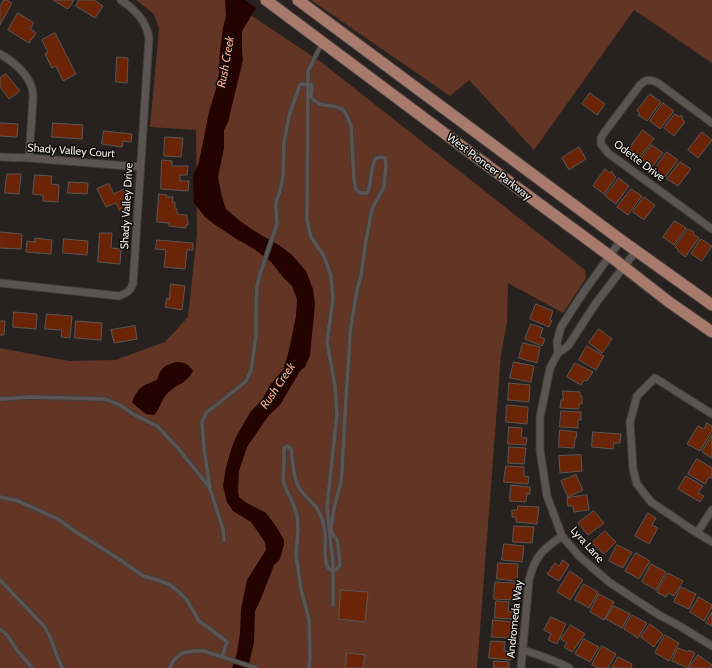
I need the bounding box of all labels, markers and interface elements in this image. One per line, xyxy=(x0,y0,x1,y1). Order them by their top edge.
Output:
water label: Rush Creek xyxy=(214,35,238,89)
street label: West Pioneer Parkway xyxy=(444,131,534,203)
street label: Odette Drive xyxy=(611,138,667,184)
street label: Shady Valley Court xyxy=(27,141,115,161)
street label: Shady Valley Drive xyxy=(118,162,136,250)
water label: Rush Creek xyxy=(257,360,299,412)
street label: Lyra Lane xyxy=(567,524,607,566)
street label: Andromeda Way xyxy=(504,579,526,659)

